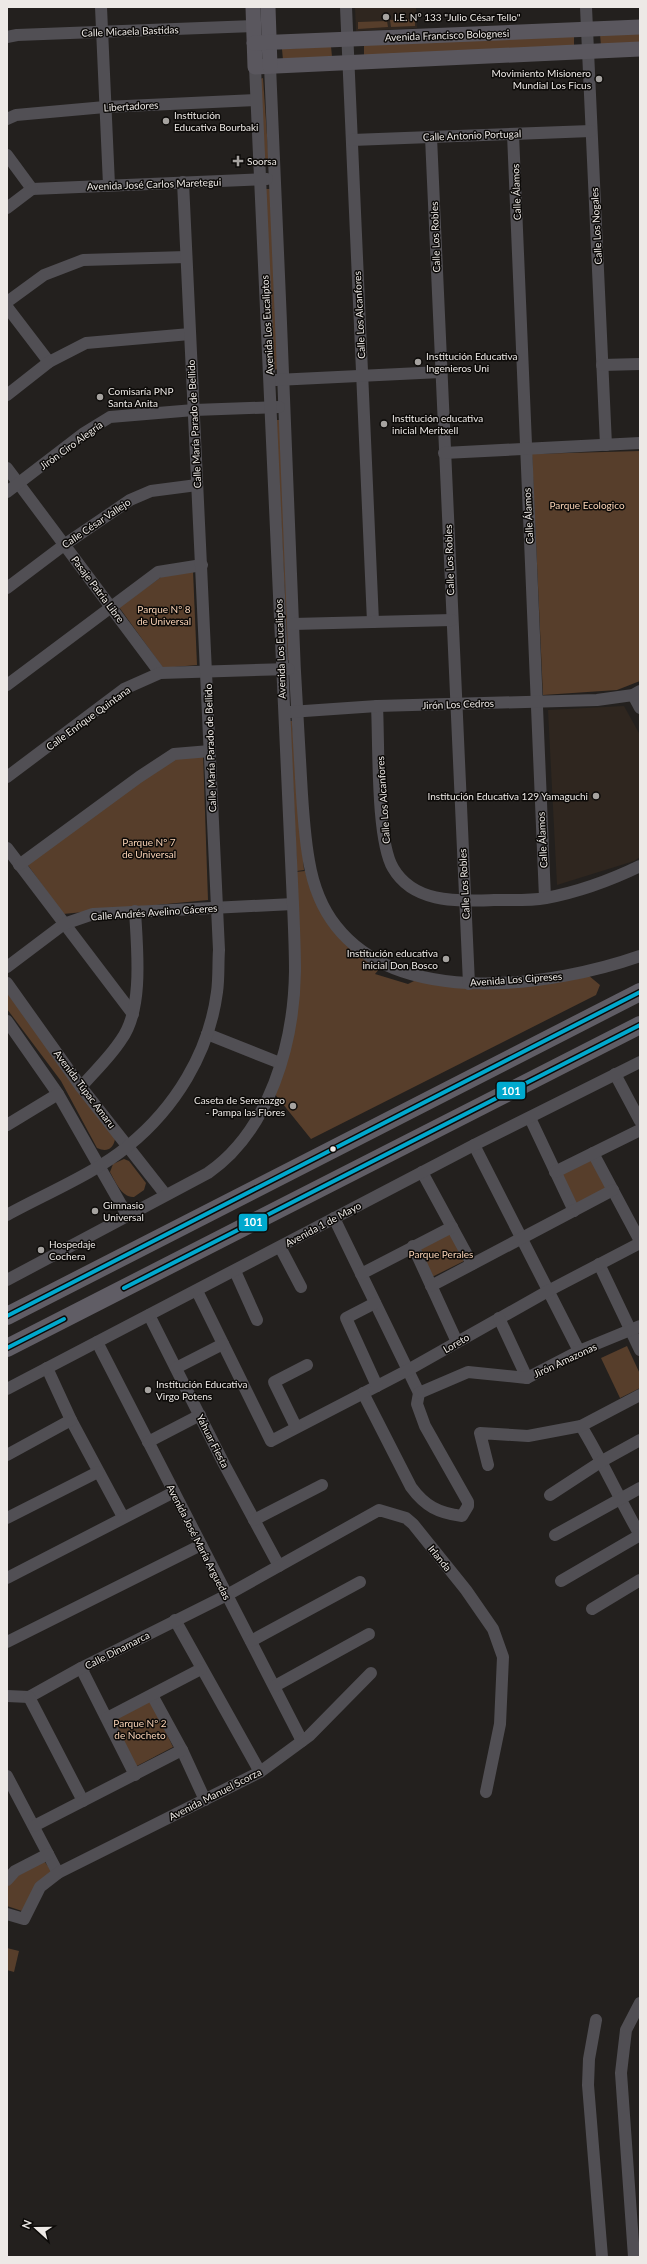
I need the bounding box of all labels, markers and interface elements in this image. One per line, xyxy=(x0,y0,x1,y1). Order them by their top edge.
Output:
place label: I.E. N° 133 "Julio César Tello" xyxy=(394,11,521,23)
marker: I.E. N° 133 "Julio César Tello" xyxy=(381,12,391,22)
street label: Calle Micaela Bastidas xyxy=(81,23,179,39)
street label: Avenida Francisco Bolognesi xyxy=(385,27,509,43)
place label: Movimiento Misionero Mundial Los Ficus xyxy=(492,67,591,91)
marker: Movimiento Misionero Mundial Los Ficus xyxy=(594,74,604,84)
street label: Libertadores xyxy=(103,99,159,113)
place label: Institución Educativa Bourbaki xyxy=(174,109,259,133)
marker: Institución Educativa Bourbaki xyxy=(161,116,171,126)
street label: Calle Antonio Portugal xyxy=(423,127,521,143)
marker: Soorsa xyxy=(232,155,244,167)
place label: Soorsa xyxy=(247,155,277,167)
street label: Calle Álamos xyxy=(509,164,523,220)
street label: Avenida José Carlos Maretegui xyxy=(87,176,221,192)
street label: Calle Los Nogales xyxy=(588,187,604,265)
street label: Calle Los Robles xyxy=(428,201,442,273)
street label: Calle Los Alcanfores xyxy=(351,271,367,359)
street label: Avenida Los Eucaliptos xyxy=(258,275,276,375)
place label: Institución Educativa Ingenieros Uni xyxy=(426,350,518,374)
marker: Institución Educativa Ingenieros Uni xyxy=(413,357,423,367)
street label: Calle María Parado de Bellido xyxy=(185,359,203,489)
place label: Comisaría PNP Santa Anita xyxy=(108,385,173,409)
marker: Comisaría PNP Santa Anita xyxy=(95,392,105,402)
place label: Institución educativa inicial Meritxell xyxy=(392,412,483,436)
street label: Jirón Ciro Alegría xyxy=(37,418,105,472)
marker: Institución educativa inicial Meritxell xyxy=(379,419,389,429)
street label: Calle Álamos xyxy=(521,488,535,544)
street label: Calle César Vallejo xyxy=(59,495,133,550)
park label: Parque Ecologico xyxy=(549,499,625,511)
street label: Calle Los Robles xyxy=(442,524,456,596)
street label: Pasaje Patria Libre xyxy=(69,553,127,625)
street label: Avenida Los Eucaliptos xyxy=(272,599,288,699)
park label: Parque Nº 8 de Universal xyxy=(137,603,191,627)
street label: Calle Enrique Quintana xyxy=(44,683,132,753)
street label: Calle María Parado de Bellido xyxy=(202,683,218,812)
street label: Jirón Los Cedros xyxy=(422,697,494,711)
street label: Calle Los Alcanfores xyxy=(374,756,392,844)
place label: Institución Educativa 129 Yamaguchi xyxy=(428,790,588,802)
marker: Institución Educativa 129 Yamaguchi xyxy=(591,791,601,801)
street label: Calle Álamos xyxy=(535,812,549,868)
park label: Parque Nº 7 de Universal xyxy=(122,836,176,860)
street label: Calle Los Robles xyxy=(456,848,472,920)
street label: Calle Andrés Avelino Cáceres xyxy=(90,902,218,922)
place label: Institución educativa inicial Don Bosco xyxy=(347,947,438,971)
marker: Institución educativa inicial Don Bosco xyxy=(441,954,451,964)
street label: Avenida Los Cipreses xyxy=(469,970,563,988)
street label: Avenida Túpac Amaru xyxy=(52,1048,118,1130)
line badge: 101 xyxy=(496,1081,526,1100)
text: 101 xyxy=(501,1084,521,1097)
place label: Caseta de Serenazgo - Pampa las Flores xyxy=(194,1094,285,1118)
marker: Caseta de Serenazgo - Pampa las Flores xyxy=(288,1101,298,1111)
unlabelled marker xyxy=(328,1144,338,1154)
place label: Gimnasio Universal xyxy=(103,1199,144,1223)
street label: Avenida 1 de Mayo xyxy=(283,1199,363,1249)
marker: Gimnasio Universal xyxy=(90,1206,100,1216)
line badge: 101 xyxy=(238,1213,268,1232)
text: 101 xyxy=(243,1215,263,1228)
place label: Hospedaje Cochera xyxy=(49,1238,96,1262)
marker: Hospedaje Cochera xyxy=(36,1245,46,1255)
park label: Parque Perales xyxy=(409,1248,473,1260)
street label: Loreto xyxy=(441,1331,472,1355)
street label: Jirón Amazonas xyxy=(531,1340,599,1380)
place label: Institución Educativa Virgo Potens xyxy=(156,1378,248,1402)
marker: Institución Educativa Virgo Potens xyxy=(143,1385,153,1395)
street label: Yahuar Fiesta xyxy=(194,1412,232,1470)
street label: Avenida José María Arguedas xyxy=(165,1482,233,1602)
street label: Irlanda xyxy=(426,1543,454,1573)
street label: Calle Dinamarca xyxy=(83,1629,151,1671)
park label: Parque Nº 2 de Nocheto xyxy=(113,1717,167,1741)
street label: Avenida Manuel Scorza xyxy=(167,1765,263,1823)
north arrow xyxy=(16,2208,56,2248)
text: N xyxy=(19,2218,34,2231)

